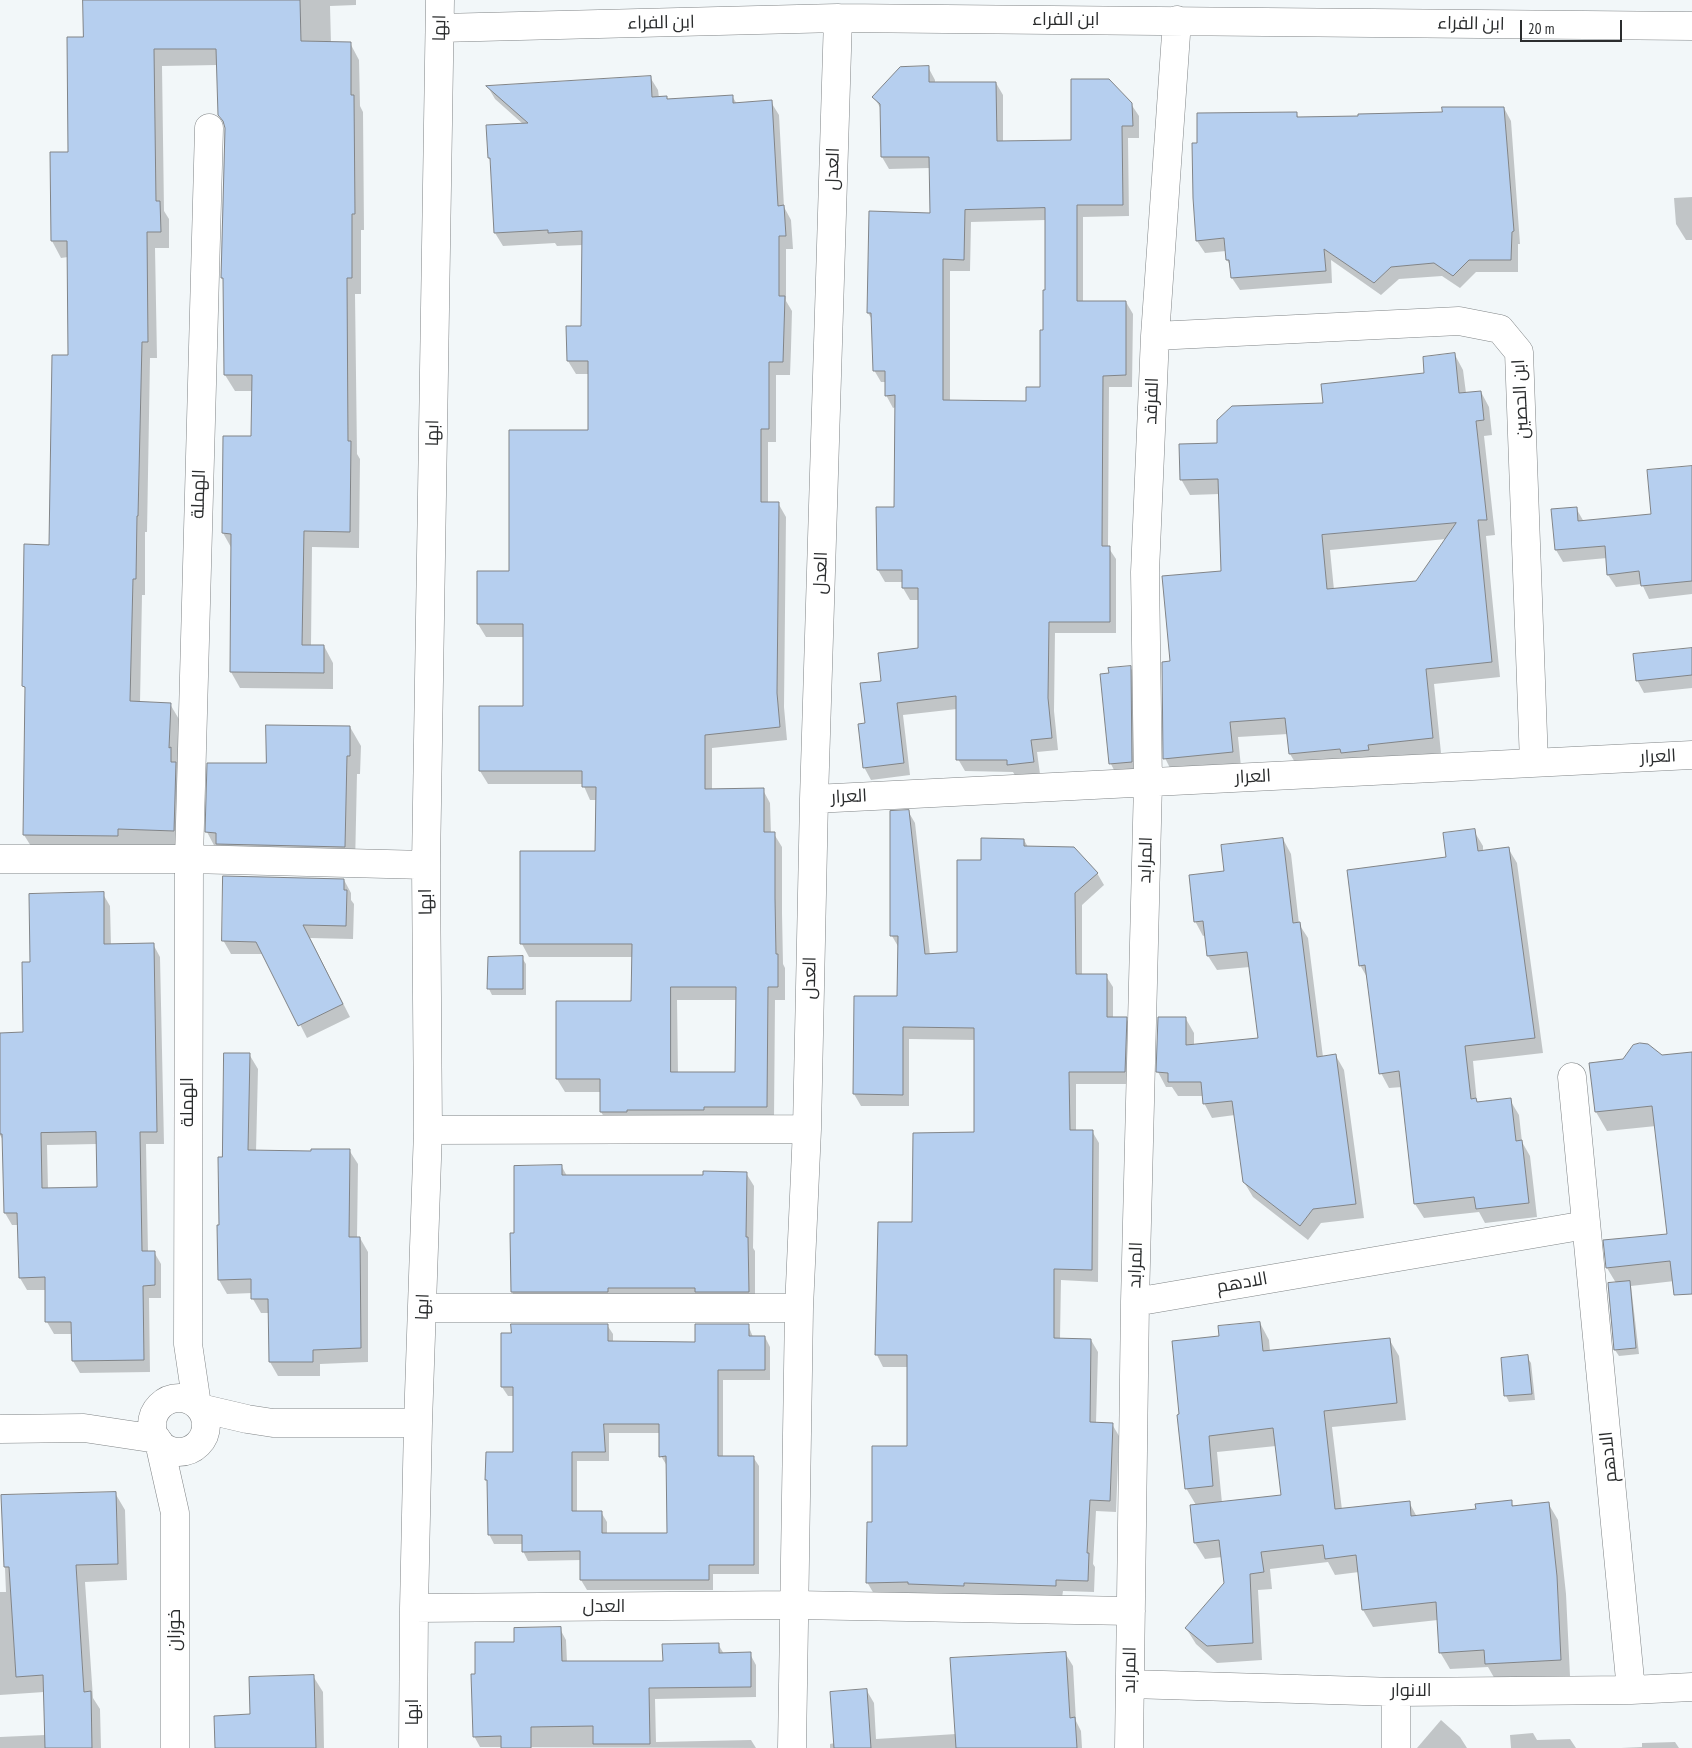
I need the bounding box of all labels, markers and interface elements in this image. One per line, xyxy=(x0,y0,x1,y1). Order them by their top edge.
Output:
street label: ابن الفراء xyxy=(1032,9,1100,31)
scale bar xyxy=(1522,10,1624,42)
street label: ابن الفراء xyxy=(627,12,695,34)
street label: ابن الفراء xyxy=(1437,13,1505,35)
street label: ابها xyxy=(429,14,451,42)
text: 20 m xyxy=(1528,19,1554,38)
street label: العدل xyxy=(821,147,845,191)
street label: ابن الحصين xyxy=(1508,359,1534,439)
street label: الفرقد xyxy=(1140,377,1164,425)
street label: ابها xyxy=(422,419,444,447)
street label: الهملة xyxy=(187,469,211,519)
street label: العدل xyxy=(809,551,833,595)
street label: العرار xyxy=(1639,745,1677,769)
street label: العرار xyxy=(1234,765,1272,789)
street label: العرار xyxy=(830,785,868,809)
street label: المرابد xyxy=(1134,836,1158,884)
street label: ابها xyxy=(415,888,437,916)
street label: العدل xyxy=(799,956,821,1000)
street label: الهملة xyxy=(177,1077,199,1127)
street label: المرابد xyxy=(1124,1241,1148,1289)
street label: الادهم xyxy=(1215,1268,1269,1298)
street label: ابها xyxy=(412,1293,434,1321)
street label: الادهم xyxy=(1596,1430,1622,1484)
street label: العدل xyxy=(583,1596,625,1618)
street label: خوزان xyxy=(164,1609,186,1651)
street label: المرابد xyxy=(1119,1647,1141,1693)
street label: الانوار xyxy=(1390,1680,1432,1702)
street label: ابها xyxy=(402,1699,424,1725)

